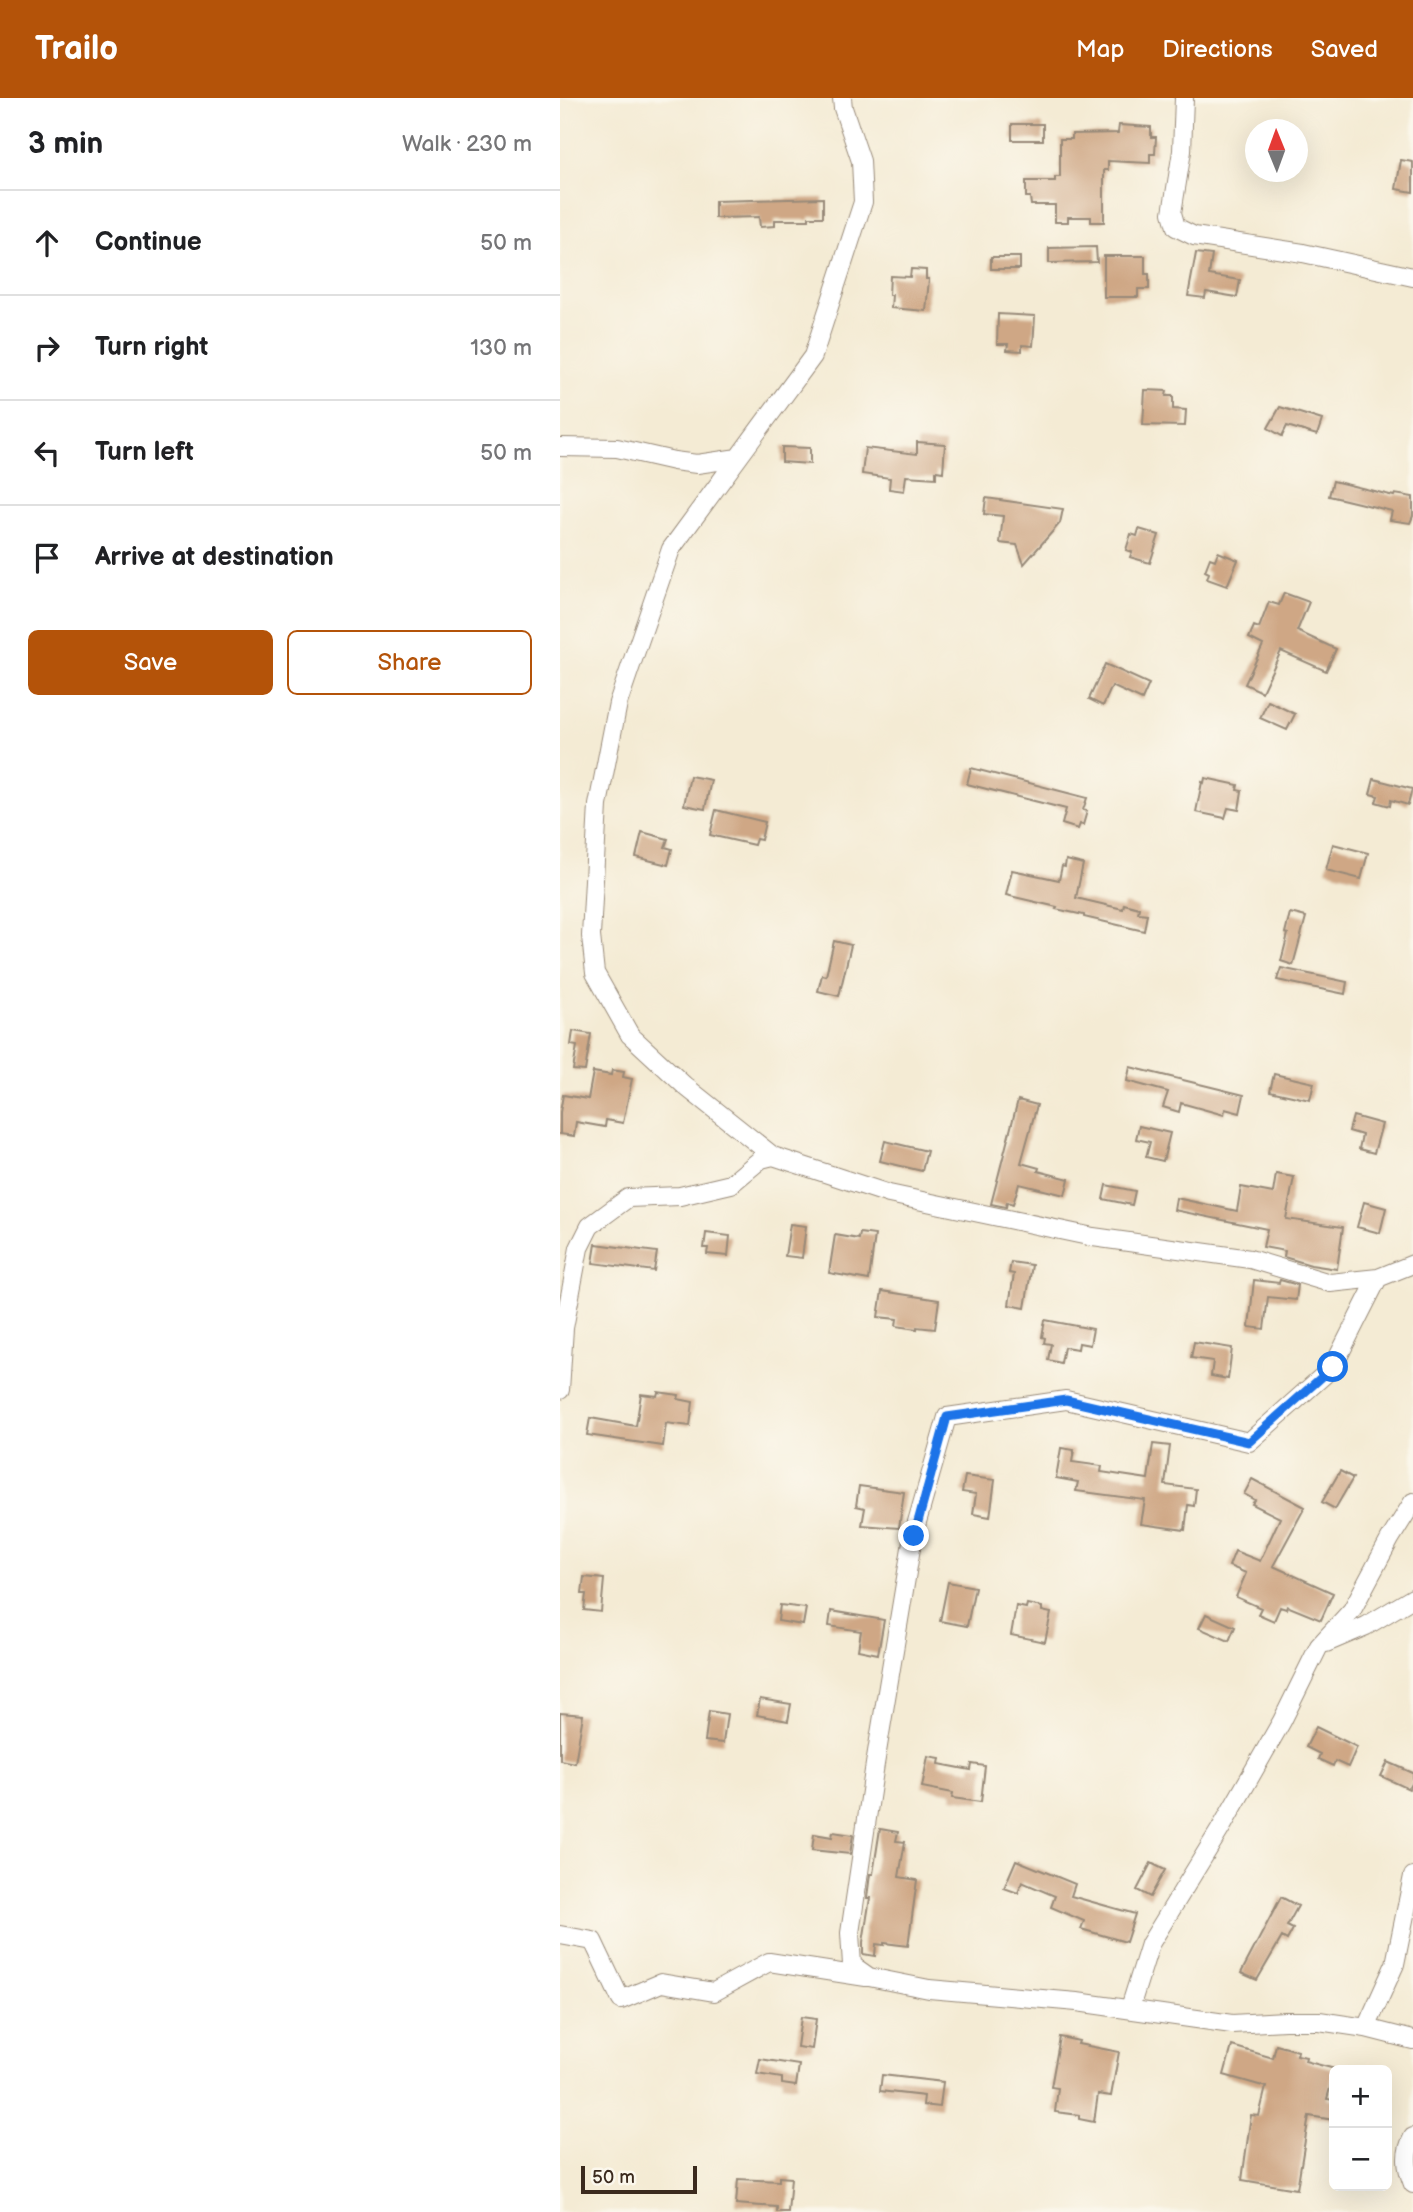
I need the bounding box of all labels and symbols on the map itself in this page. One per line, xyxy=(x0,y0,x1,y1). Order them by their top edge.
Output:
north arrow xyxy=(1245,119,1308,182)
route start xyxy=(1317,1351,1348,1382)
route end xyxy=(898,1520,929,1551)
scale bar xyxy=(581,2163,696,2195)

